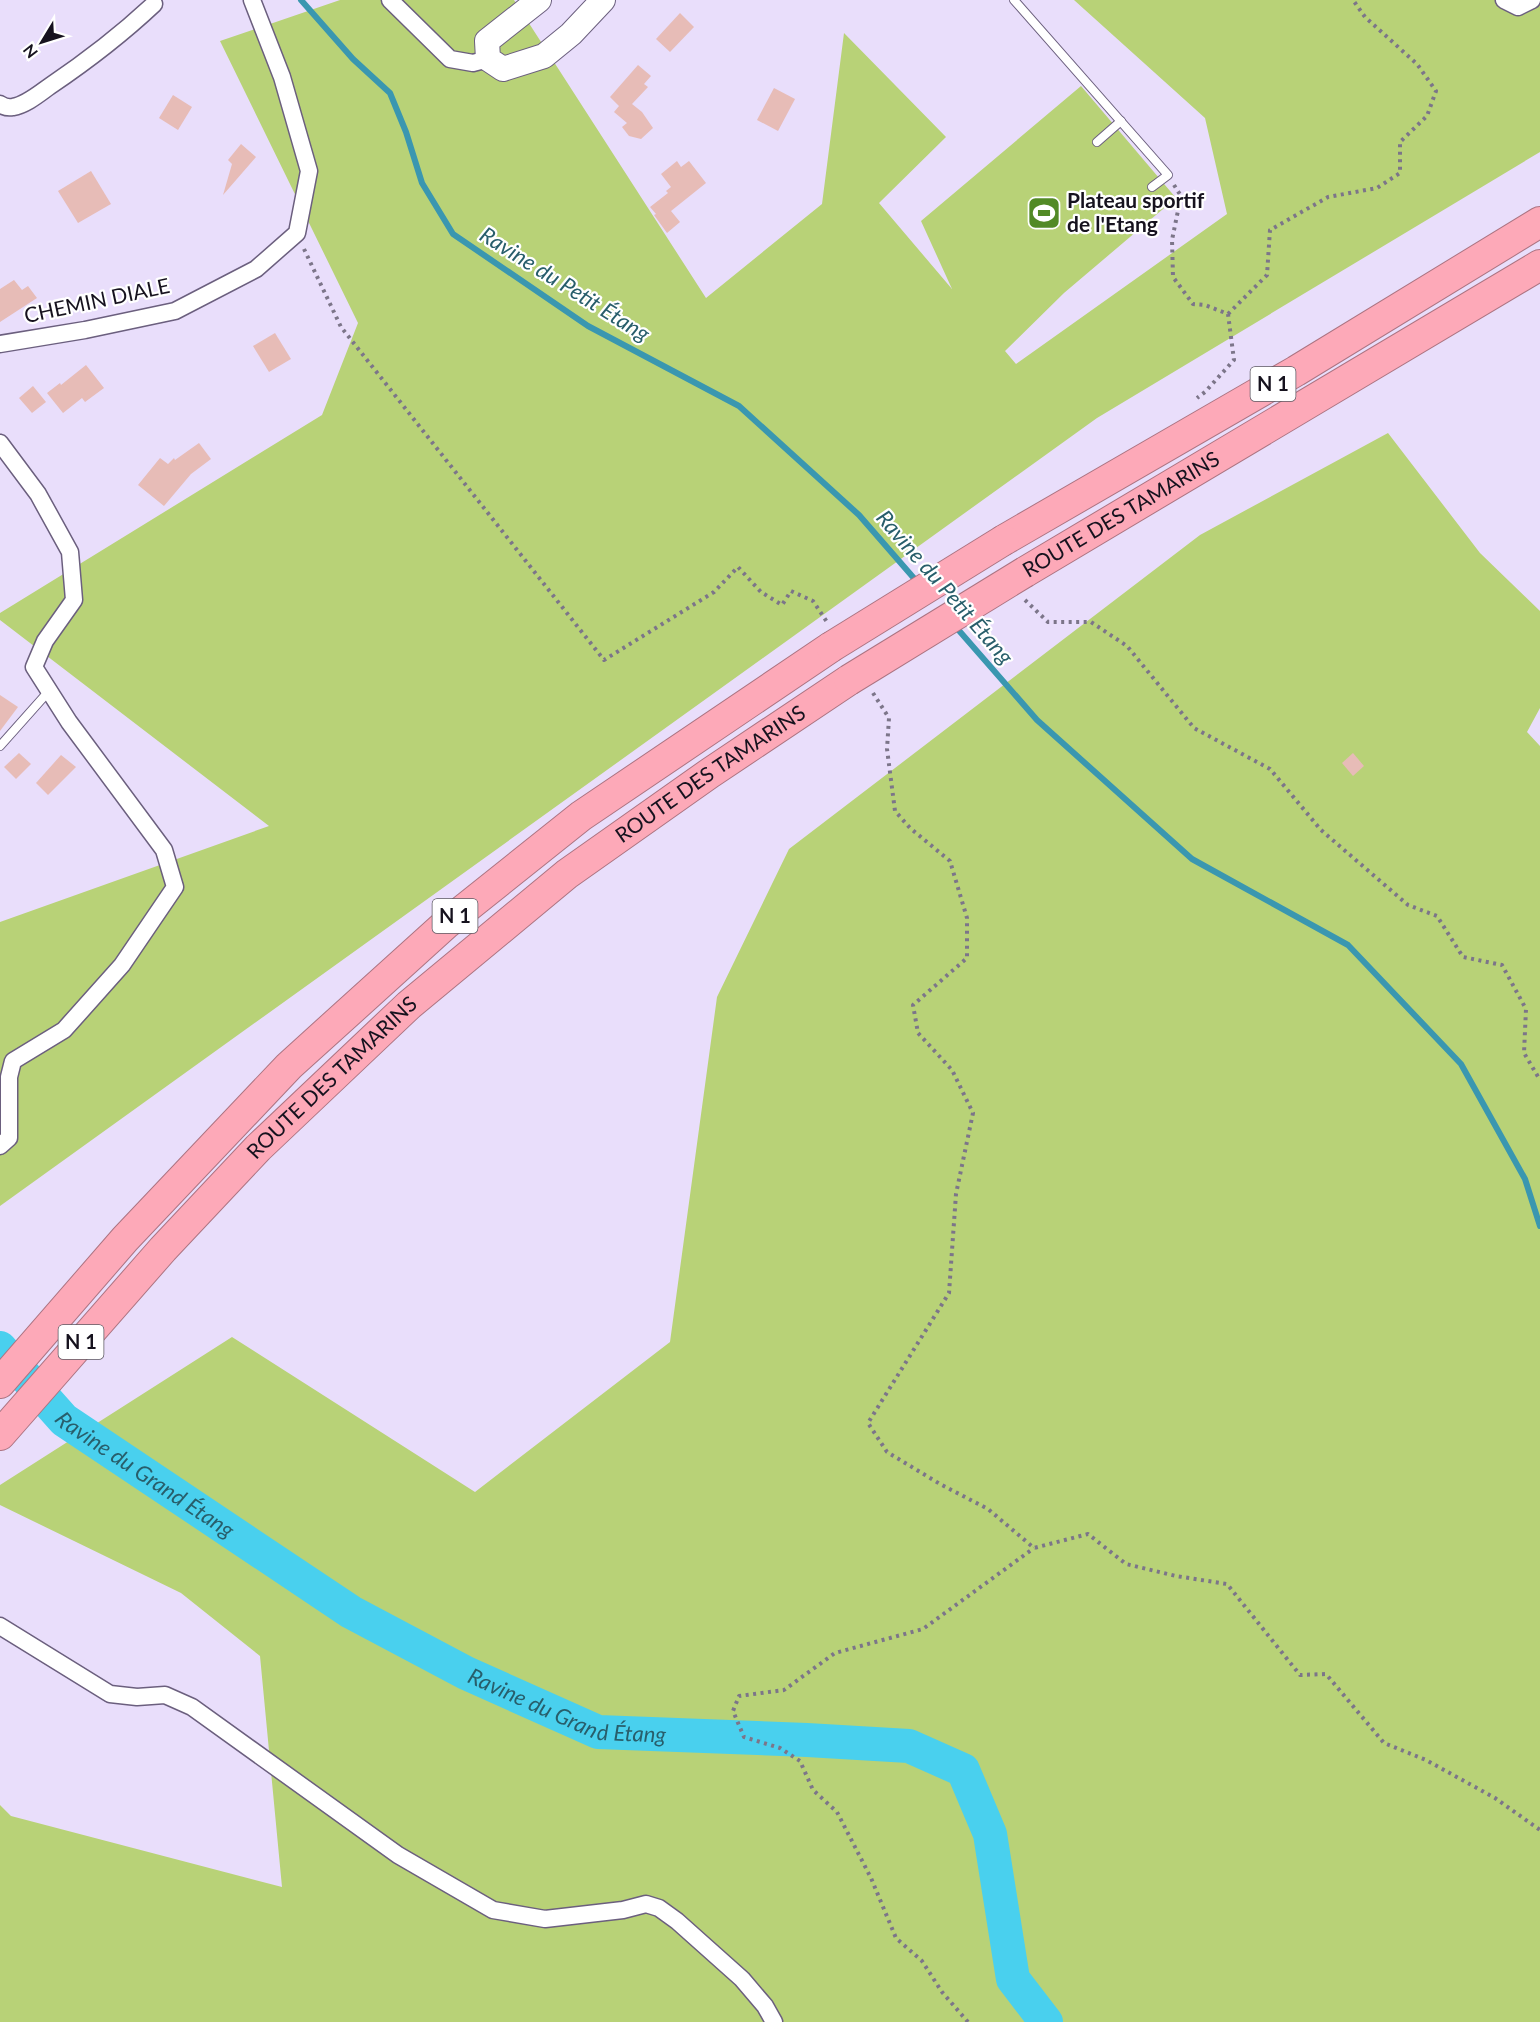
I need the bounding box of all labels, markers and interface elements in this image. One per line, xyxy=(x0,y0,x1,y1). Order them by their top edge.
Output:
north arrow xyxy=(12,12,72,72)
text: N xyxy=(19,41,41,62)
place label: Plateau sportif de l'Etang xyxy=(1067,187,1205,236)
sports icon: Plateau sportif de l'Etang xyxy=(1026,195,1062,231)
water label: Ravine du Petit Étang xyxy=(475,220,655,347)
street label: CHEMIN DIALE xyxy=(22,272,172,327)
road number: N 1 xyxy=(1250,367,1296,401)
street label: ROUTE DES TAMARINS xyxy=(1017,445,1223,582)
water label: Ravine du Petit Étang xyxy=(871,504,1020,669)
street label: ROUTE DES TAMARINS xyxy=(610,699,809,847)
road number: N 1 xyxy=(432,899,478,933)
street label: ROUTE DES TAMARINS xyxy=(241,990,421,1163)
road number: N 1 xyxy=(58,1325,104,1359)
water label: Ravine du Grand Étang xyxy=(50,1406,240,1543)
water label: Ravine du Grand Étang xyxy=(464,1662,667,1748)

